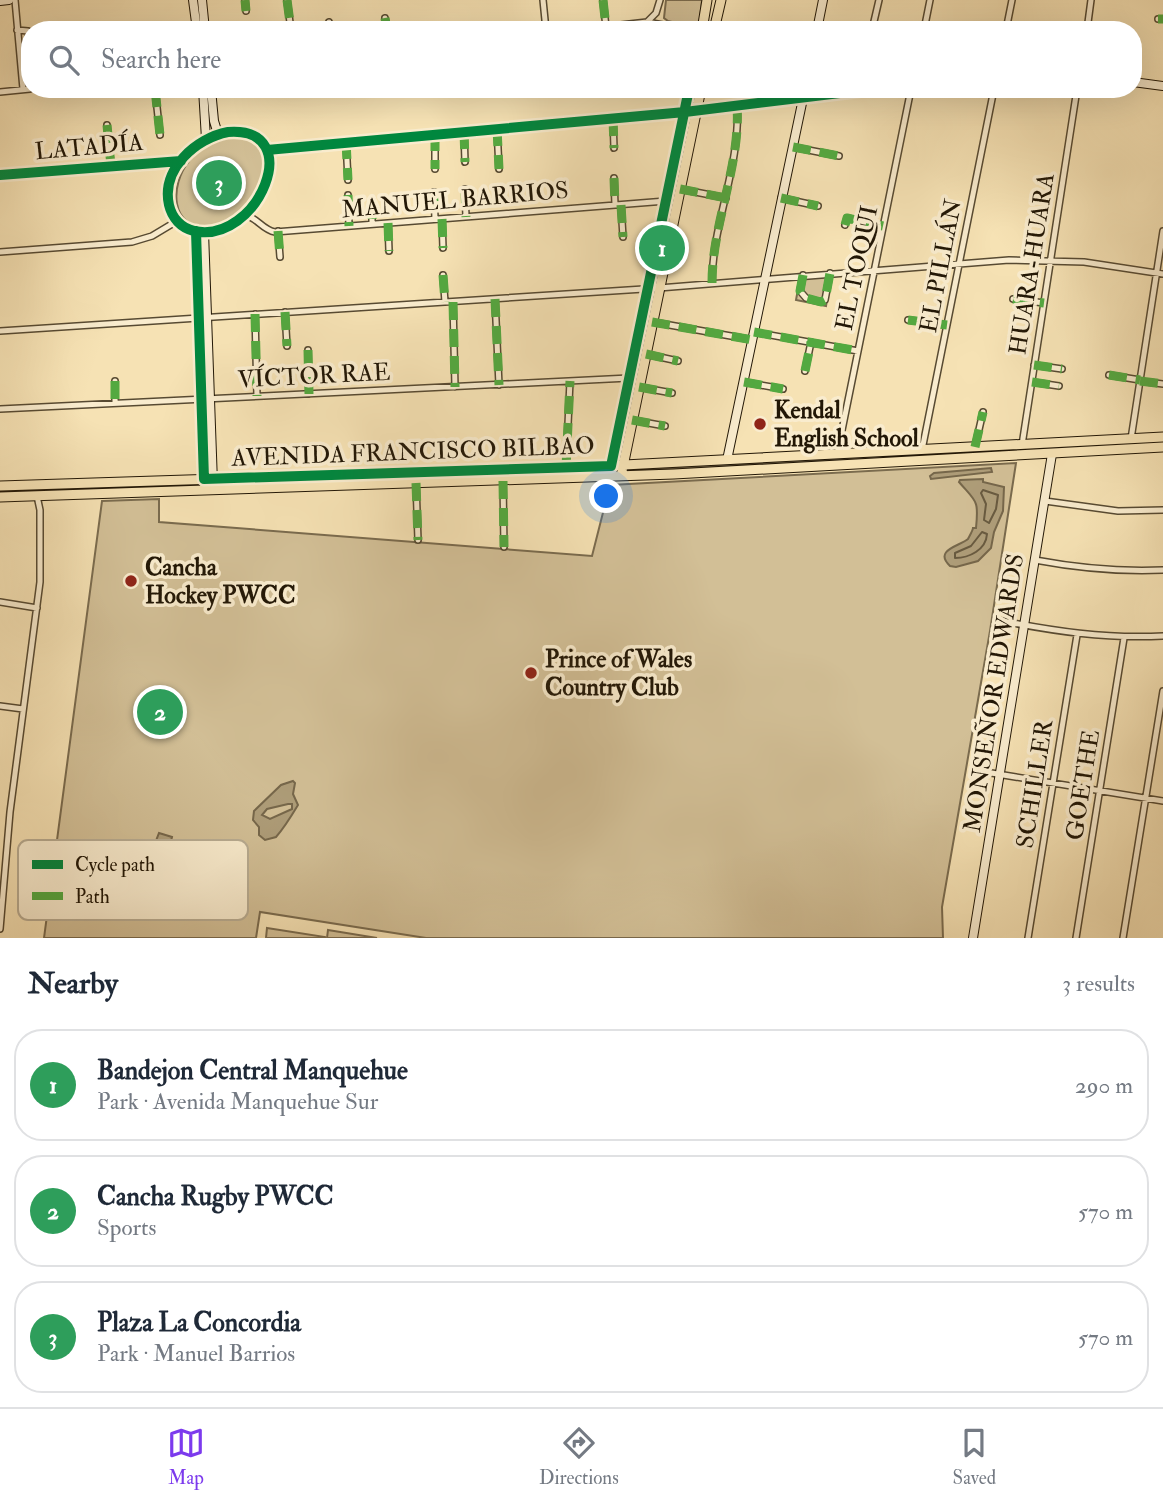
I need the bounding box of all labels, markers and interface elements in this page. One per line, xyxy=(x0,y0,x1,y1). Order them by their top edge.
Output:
search box xyxy=(21,21,1142,98)
icon: search xyxy=(45,41,83,79)
text: Search here xyxy=(101,44,221,76)
street label: LATADÍA xyxy=(33,126,145,167)
pin: 3 xyxy=(196,157,242,209)
street label: HUARA-HUARA xyxy=(1002,171,1062,357)
street label: MANUEL BARRIOS xyxy=(340,175,570,225)
street label: EL PILLÁN xyxy=(912,196,969,335)
street label: EL TOQUI xyxy=(829,203,885,333)
pin: 1 xyxy=(639,222,685,274)
street label: VÍCTOR RAE xyxy=(237,356,391,395)
place label: Kendal English School xyxy=(774,395,919,454)
marker: Kendal English School xyxy=(752,416,768,432)
street label: AVENIDA FRANCISCO BILBAO xyxy=(230,430,595,474)
your location xyxy=(589,479,623,513)
street label: MONSEÑOR EDWARDS xyxy=(956,551,1031,834)
place label: Cancha Hockey PWCC xyxy=(145,552,296,611)
marker: Cancha Hockey PWCC xyxy=(123,573,139,589)
place label: Prince of Wales Country Club xyxy=(545,644,692,703)
marker: Prince of Wales Country Club xyxy=(523,665,539,681)
pin: 2 xyxy=(137,686,183,738)
street label: SCHILLER xyxy=(1010,717,1061,850)
street label: GOETHE xyxy=(1059,728,1107,842)
legend xyxy=(18,840,248,920)
text: Cycle path xyxy=(75,853,155,878)
text: Path xyxy=(75,885,110,909)
text: Nearby xyxy=(28,965,118,1002)
text: 3 results xyxy=(1062,969,1135,998)
text: Bandejon Central Manquehue xyxy=(97,1055,408,1087)
text: 1 xyxy=(49,1071,57,1100)
text: 290 m xyxy=(1075,1071,1133,1100)
text: Park · Avenida Manquehue Sur xyxy=(97,1087,378,1116)
text: Cancha Rugby PWCC xyxy=(97,1181,334,1213)
text: 2 xyxy=(47,1197,59,1226)
text: 570 m xyxy=(1078,1197,1133,1226)
text: Sports xyxy=(97,1213,156,1242)
text: Plaza La Concordia xyxy=(97,1307,301,1339)
text: 3 xyxy=(49,1323,57,1352)
text: 570 m xyxy=(1078,1323,1133,1352)
text: Park · Manuel Barrios xyxy=(97,1339,295,1368)
tab: Map xyxy=(167,1424,205,1490)
tab: Directions xyxy=(539,1424,619,1490)
tab: Saved xyxy=(953,1424,996,1490)

